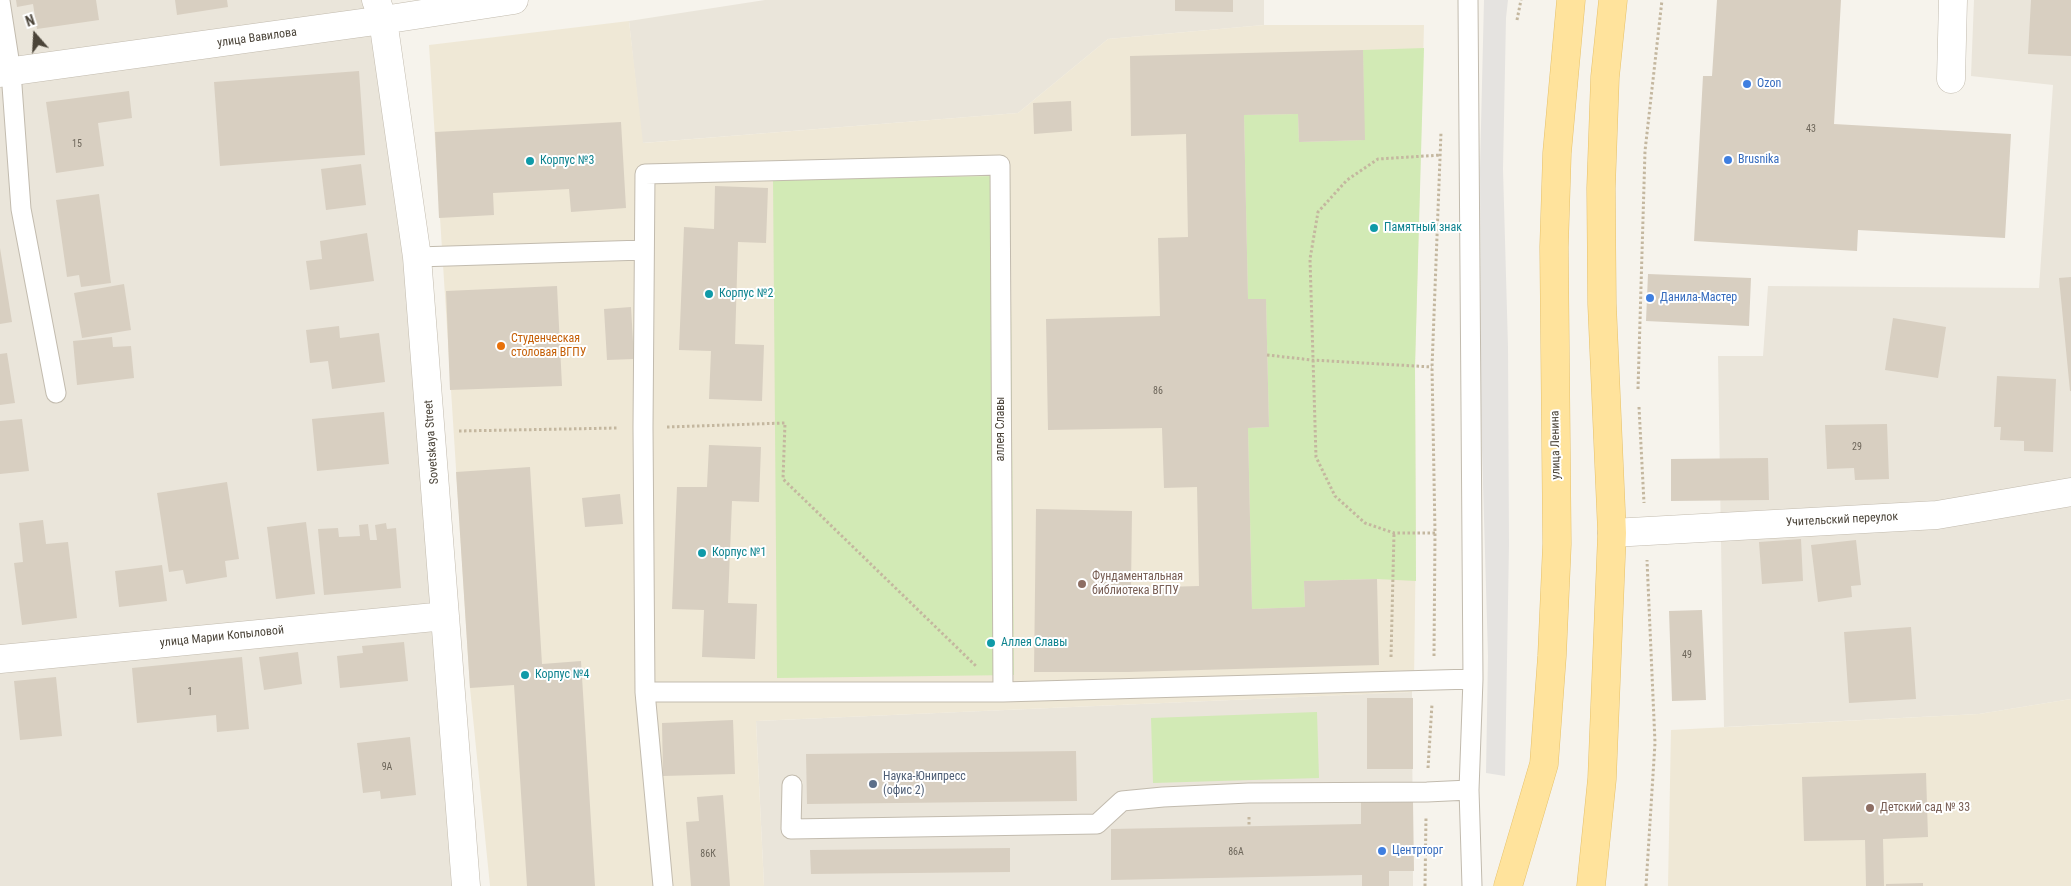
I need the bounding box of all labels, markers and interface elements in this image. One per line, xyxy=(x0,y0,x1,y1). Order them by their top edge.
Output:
north arrow xyxy=(10,10,60,60)
text: N xyxy=(23,12,37,30)
street label: улица Вавилова xyxy=(216,25,298,51)
place label: Ozon xyxy=(1757,77,1781,91)
marker: Ozon xyxy=(1741,78,1753,90)
house number: 43 xyxy=(1806,123,1816,135)
house number: 15 xyxy=(72,138,82,150)
place label: Brusnika xyxy=(1738,153,1779,167)
place label: Корпус №3 xyxy=(540,154,594,168)
marker: Brusnika xyxy=(1722,154,1734,166)
marker: Корпус №3 xyxy=(524,155,536,167)
place label: Памятный знак xyxy=(1384,221,1462,235)
marker: Памятный знак xyxy=(1368,222,1380,234)
place label: Корпус №2 xyxy=(719,287,773,301)
marker: Корпус №2 xyxy=(703,288,715,300)
place label: Данила-Мастер xyxy=(1660,291,1737,305)
marker: Данила-Мастер xyxy=(1644,292,1656,304)
place label: Студенческая столовая ВГПУ xyxy=(511,332,586,360)
marker: Студенческая столовая ВГПУ xyxy=(495,340,507,352)
house number: 86 xyxy=(1153,385,1163,397)
street label: аллея Славы xyxy=(994,396,1008,462)
street label: Sovetskaya Street xyxy=(422,399,442,485)
street label: улица Ленина xyxy=(1548,410,1564,480)
house number: 29 xyxy=(1852,441,1862,453)
street label: Учительский переулок xyxy=(1785,510,1899,530)
place label: Корпус №1 xyxy=(712,546,766,560)
marker: Корпус №1 xyxy=(696,547,708,559)
place label: Фундаментальная библиотека ВГПУ xyxy=(1092,570,1183,598)
marker: Фундаментальная библиотека ВГПУ xyxy=(1076,578,1088,590)
street label: улица Марии Копыловой xyxy=(159,623,285,651)
place label: Аллея Славы xyxy=(1001,636,1067,650)
marker: Аллея Славы xyxy=(985,637,997,649)
house number: 49 xyxy=(1682,649,1692,661)
place label: Корпус №4 xyxy=(535,668,589,682)
marker: Корпус №4 xyxy=(519,669,531,681)
house number: 1 xyxy=(188,686,192,698)
house number: 9А xyxy=(382,761,392,773)
place label: Наука-Юнипресс (офис 2) xyxy=(883,770,966,798)
marker: Наука-Юнипресс (офис 2) xyxy=(867,778,879,790)
place label: Детский сад № 33 xyxy=(1880,801,1970,815)
marker: Детский сад № 33 xyxy=(1864,802,1876,814)
place label: Центрторг xyxy=(1392,844,1443,858)
marker: Центрторг xyxy=(1376,845,1388,857)
house number: 86А xyxy=(1228,846,1244,858)
house number: 86К xyxy=(700,848,716,860)

